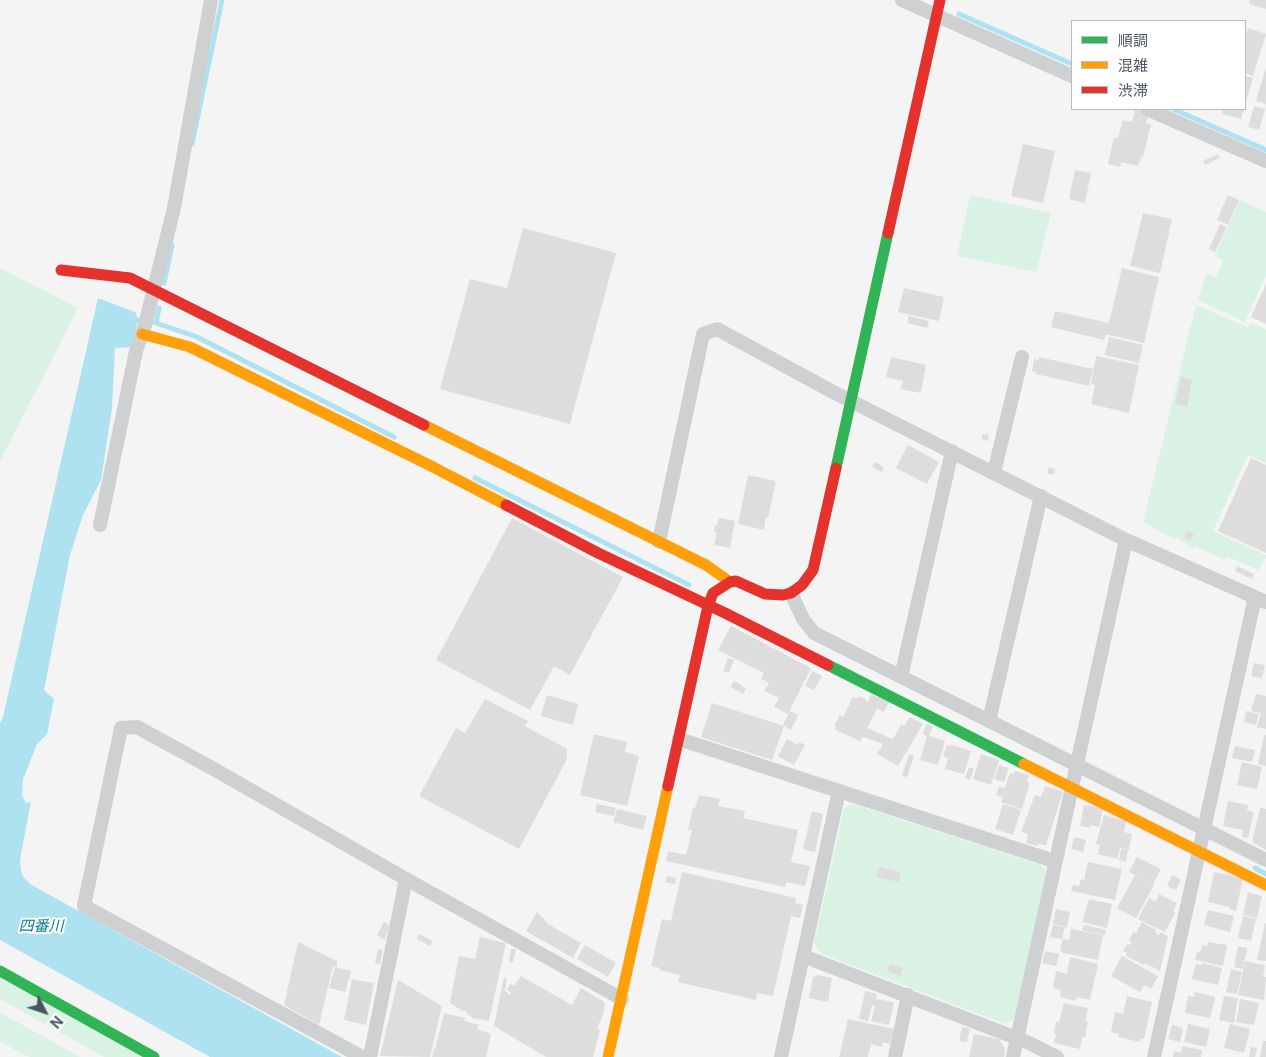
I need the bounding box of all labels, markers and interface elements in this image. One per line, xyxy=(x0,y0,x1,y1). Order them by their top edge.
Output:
legend xyxy=(1071,20,1246,110)
text: 順調 xyxy=(1118,31,1148,50)
text: 混雑 xyxy=(1118,56,1148,75)
text: 渋滞 xyxy=(1118,81,1148,100)
water label: 四番川 xyxy=(19,917,63,935)
north arrow xyxy=(20,987,70,1037)
text: N xyxy=(47,1013,67,1032)

